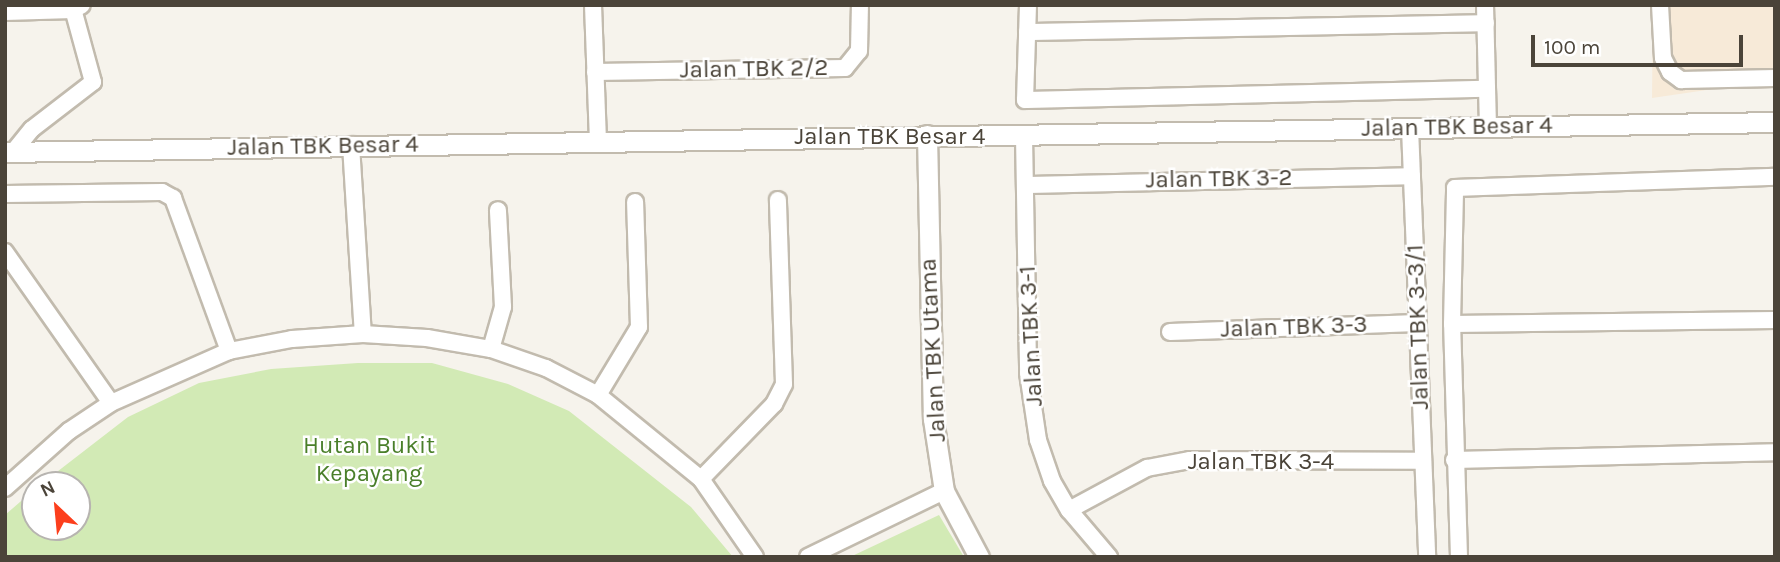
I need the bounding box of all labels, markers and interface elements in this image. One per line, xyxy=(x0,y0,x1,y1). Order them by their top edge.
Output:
scale bar xyxy=(1535,21,1747,65)
text: 100 m xyxy=(1544,35,1601,59)
street label: Jalan TBK 2/2 xyxy=(680,53,828,85)
street label: Jalan TBK Besar 4 xyxy=(1361,111,1553,143)
street label: Jalan TBK Besar 4 xyxy=(794,123,986,151)
street label: Jalan TBK Besar 4 xyxy=(227,130,419,162)
street label: Jalan TBK 3-2 xyxy=(1145,163,1293,195)
street label: Jalan TBK 3-3/1 xyxy=(1401,244,1435,410)
street label: Jalan TBK Utama xyxy=(914,257,952,443)
street label: Jalan TBK 3-1 xyxy=(1013,265,1049,407)
street label: Jalan TBK 3-3 xyxy=(1220,310,1368,344)
park label: Hutan Bukit Kepayang xyxy=(303,432,435,488)
street label: Jalan TBK 3-4 xyxy=(1188,448,1334,476)
north arrow xyxy=(21,471,91,541)
text: N xyxy=(37,476,59,502)

